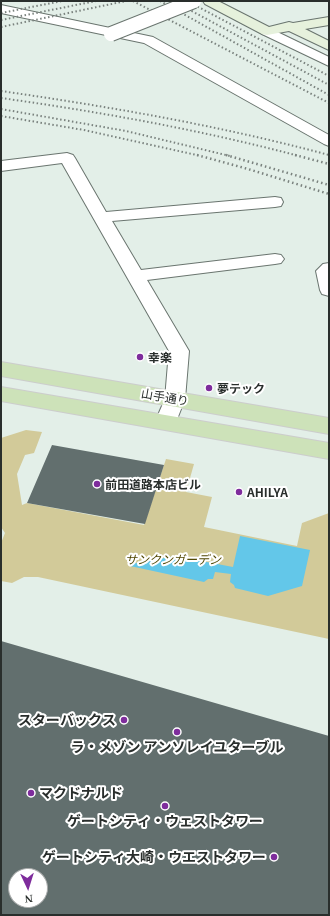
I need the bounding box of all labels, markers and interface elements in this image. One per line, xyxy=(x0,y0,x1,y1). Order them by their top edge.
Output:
place label: 幸楽 xyxy=(148,350,172,364)
marker: 幸楽 xyxy=(135,352,145,362)
place label: 夢テック xyxy=(217,381,265,395)
marker: 夢テック xyxy=(204,383,214,393)
street label: 山手通り xyxy=(140,386,190,408)
place label: 前田道路本店ビル xyxy=(105,477,201,491)
marker: 前田道路本店ビル xyxy=(92,479,102,489)
place label: AHILYA xyxy=(247,485,288,499)
marker: AHILYA xyxy=(234,487,244,497)
park label: サンクンガーデン xyxy=(125,552,221,566)
place label: スターバックス xyxy=(18,712,116,728)
marker: スターバックス xyxy=(119,715,129,725)
marker: ラ・メゾン アンソレイユターブル xyxy=(172,727,182,737)
place label: ラ・メゾン アンソレイユターブル xyxy=(70,739,284,755)
place label: マクドナルド xyxy=(39,785,123,801)
marker: マクドナルド xyxy=(26,788,36,798)
marker: ゲートシティ・ウェストタワー xyxy=(160,801,170,811)
place label: ゲートシティ・ウェストタワー xyxy=(67,813,263,829)
place label: ゲートシティ大崎・ウエストタワー xyxy=(42,849,266,865)
marker: ゲートシティ大崎・ウエストタワー xyxy=(269,852,279,862)
north arrow xyxy=(8,868,48,908)
text: N xyxy=(24,893,33,905)

